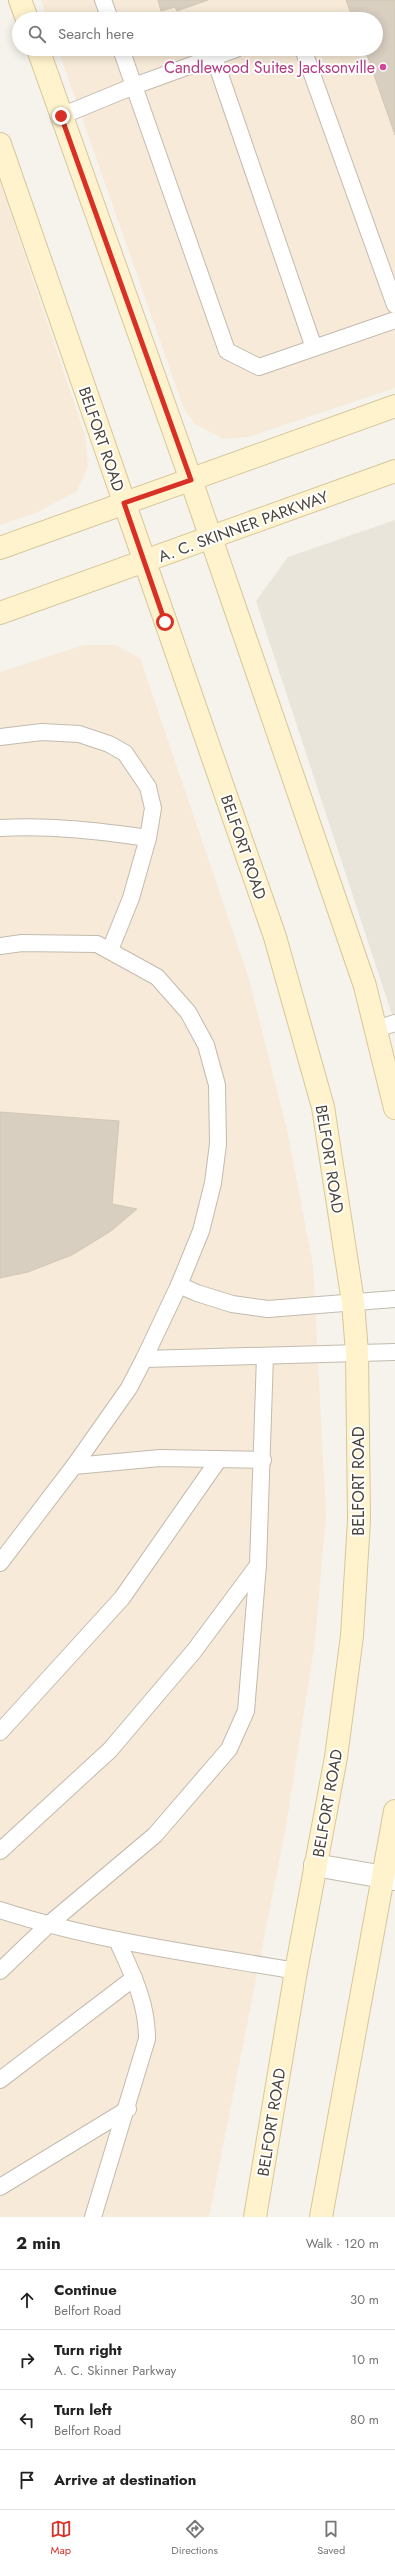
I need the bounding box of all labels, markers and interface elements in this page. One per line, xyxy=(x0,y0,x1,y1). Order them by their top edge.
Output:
search box xyxy=(12,12,383,56)
icon: search xyxy=(26,23,48,45)
text: Search here xyxy=(58,23,134,45)
place label: Candlewood Suites Jacksonville xyxy=(164,56,375,79)
marker: Candlewood Suites Jacksonville xyxy=(378,62,388,72)
route end xyxy=(52,107,70,125)
street label: BELFORT ROAD xyxy=(73,384,130,495)
street label: A. C. SKINNER PARKWAY xyxy=(155,485,331,568)
route start xyxy=(156,613,174,631)
street label: BELFORT ROAD xyxy=(215,792,272,903)
street label: BELFORT ROAD xyxy=(310,1103,349,1215)
street label: BELFORT ROAD xyxy=(347,1426,370,1536)
street label: BELFORT ROAD xyxy=(307,1747,348,1859)
street label: BELFORT ROAD xyxy=(252,2066,291,2178)
text: 2 min xyxy=(16,2231,61,2255)
text: Walk · 120 m xyxy=(306,2234,379,2253)
text: Continue xyxy=(54,2279,117,2301)
icon: ahead xyxy=(16,2289,38,2311)
text: 30 m xyxy=(350,2290,379,2309)
text: Belfort Road xyxy=(54,2301,121,2320)
text: Turn right xyxy=(54,2339,122,2361)
icon: right xyxy=(16,2349,38,2371)
text: 10 m xyxy=(351,2350,379,2369)
text: A. C. Skinner Parkway xyxy=(54,2361,176,2380)
text: Turn left xyxy=(54,2399,112,2421)
icon: left xyxy=(16,2409,38,2431)
text: 80 m xyxy=(350,2410,379,2429)
text: Belfort Road xyxy=(54,2421,121,2440)
icon: arrive xyxy=(16,2469,38,2491)
text: Arrive at destination xyxy=(54,2469,196,2491)
tab: Map xyxy=(50,2518,72,2558)
tab: Directions xyxy=(171,2518,218,2558)
tab: Saved xyxy=(317,2518,345,2558)

